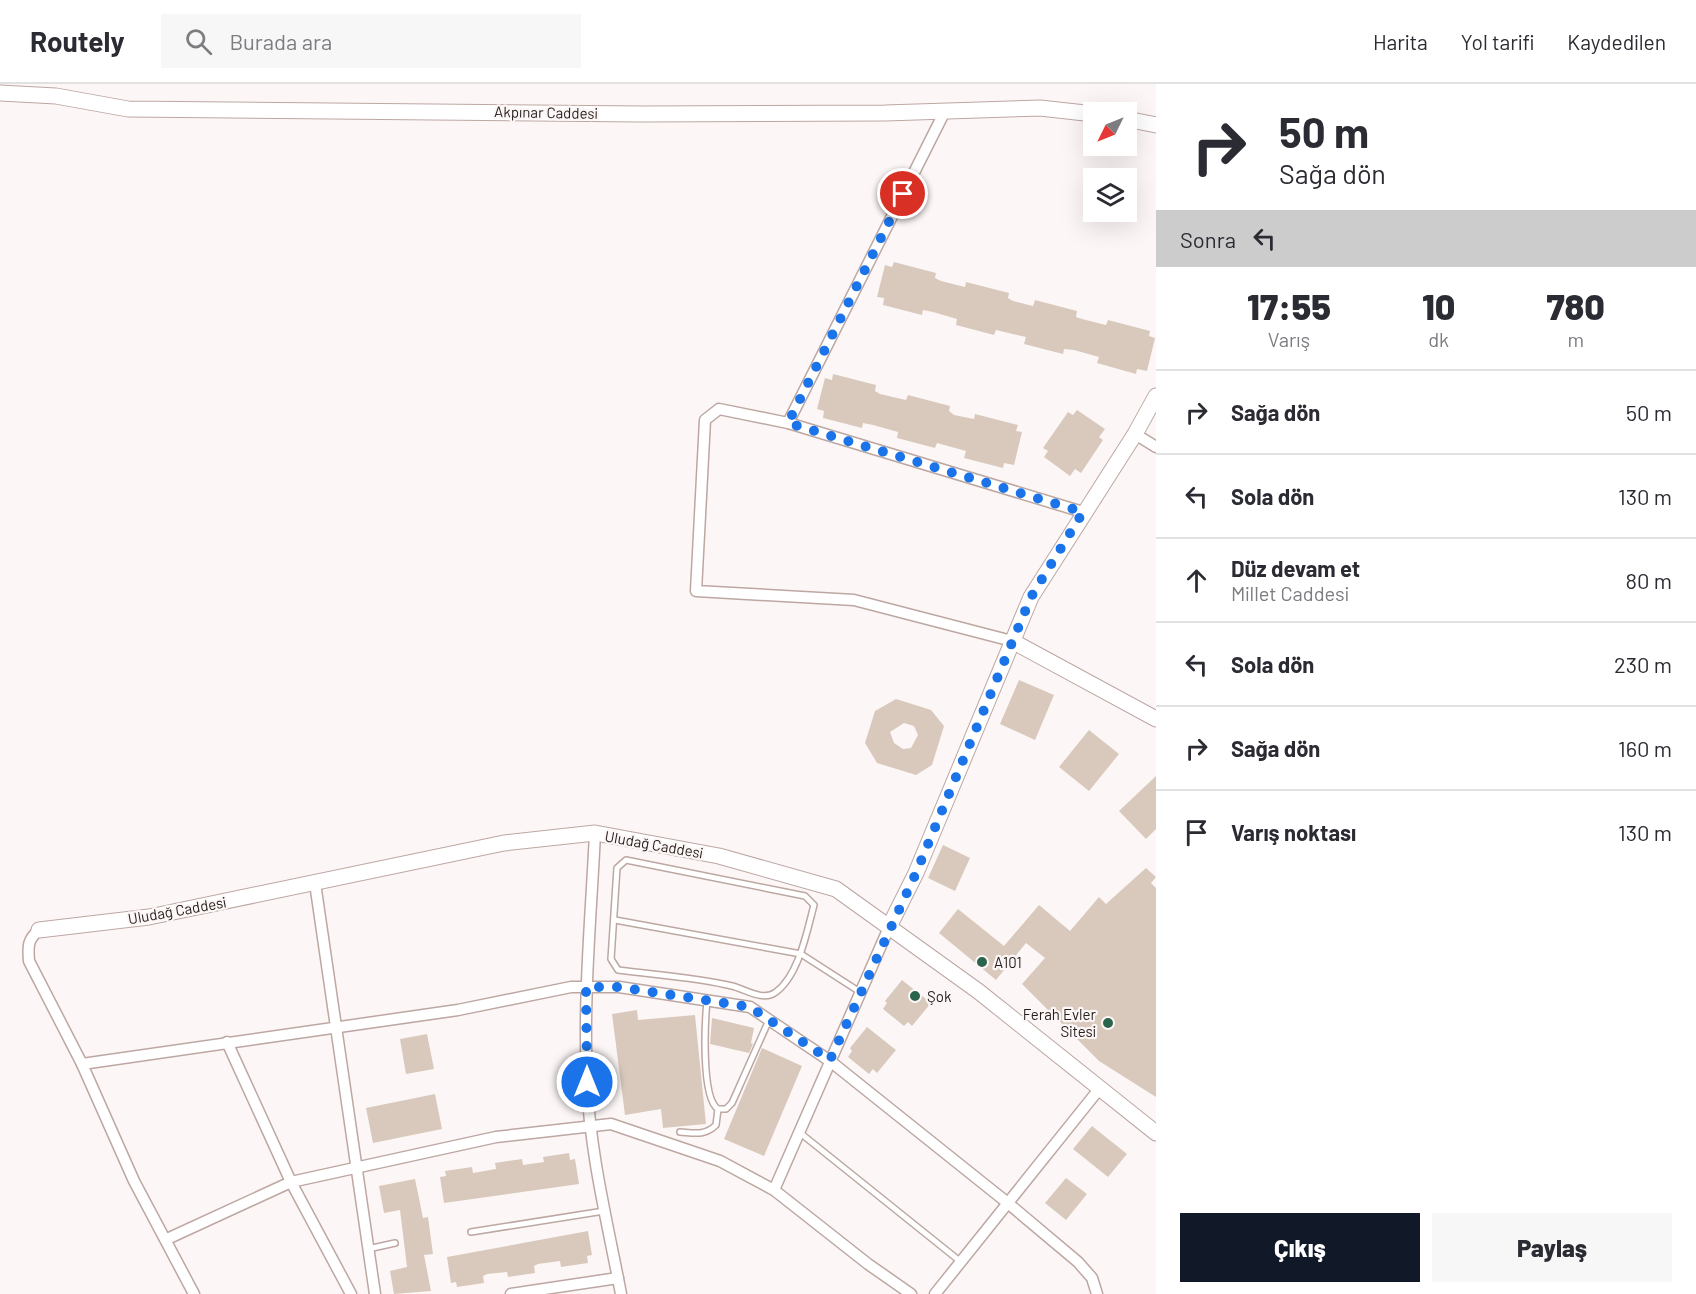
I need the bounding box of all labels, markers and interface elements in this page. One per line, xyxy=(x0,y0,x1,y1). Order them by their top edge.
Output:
search box xyxy=(161,14,581,68)
text: Routely xyxy=(30,24,125,58)
icon: search xyxy=(182,25,215,58)
text: Burada ara xyxy=(230,28,332,54)
text: Harita xyxy=(1373,29,1428,54)
text: Yol tarifi xyxy=(1461,29,1534,54)
text: Kaydedilen xyxy=(1567,29,1666,54)
street label: Akpınar Caddesi xyxy=(494,102,598,122)
north arrow xyxy=(1083,102,1137,156)
map controls xyxy=(1083,102,1137,222)
text: 50 m xyxy=(1279,106,1369,156)
icon: right xyxy=(1180,108,1258,186)
text: Sağa dön xyxy=(1279,157,1386,189)
pin xyxy=(877,168,928,219)
button: layers xyxy=(1083,168,1137,222)
icon: arrive xyxy=(886,177,919,210)
icon: left xyxy=(1248,222,1281,255)
text: Sonra xyxy=(1180,226,1236,252)
text: 17:55 xyxy=(1247,284,1331,327)
text: 10 xyxy=(1422,284,1455,327)
text: 780 xyxy=(1546,284,1605,327)
text: Varış xyxy=(1268,327,1310,351)
text: dk xyxy=(1428,327,1449,351)
text: m xyxy=(1567,327,1584,351)
icon: right xyxy=(1180,396,1213,429)
text: Sağa dön xyxy=(1231,399,1320,425)
text: 50 m xyxy=(1626,399,1672,425)
icon: left xyxy=(1180,480,1213,513)
text: Sola dön xyxy=(1231,483,1314,509)
text: 130 m xyxy=(1618,483,1672,509)
text: Düz devam et xyxy=(1231,555,1360,581)
icon: ahead xyxy=(1180,564,1213,597)
text: 80 m xyxy=(1626,567,1672,593)
text: Millet Caddesi xyxy=(1231,581,1349,605)
icon: left xyxy=(1180,648,1213,681)
text: Sola dön xyxy=(1231,651,1314,677)
text: 230 m xyxy=(1614,651,1672,677)
icon: right xyxy=(1180,732,1213,765)
text: Sağa dön xyxy=(1231,735,1320,761)
text: 160 m xyxy=(1618,735,1672,761)
icon: arrive xyxy=(1180,816,1213,849)
text: Varış noktası xyxy=(1231,819,1356,845)
text: 130 m xyxy=(1618,819,1672,845)
street label: Uludağ Caddesi xyxy=(603,827,705,861)
street label: Uludağ Caddesi xyxy=(126,893,228,927)
place label: A101 xyxy=(994,953,1022,971)
marker: A101 xyxy=(975,955,989,969)
place label: Şok xyxy=(927,987,952,1005)
marker: Şok xyxy=(908,989,922,1003)
place label: Ferah Evler Sitesi xyxy=(1023,1005,1097,1040)
marker: Ferah Evler Sitesi xyxy=(1101,1016,1115,1030)
position arrow xyxy=(555,1050,619,1114)
button: Çıkış xyxy=(1180,1213,1420,1282)
button: Paylaş xyxy=(1432,1213,1672,1282)

